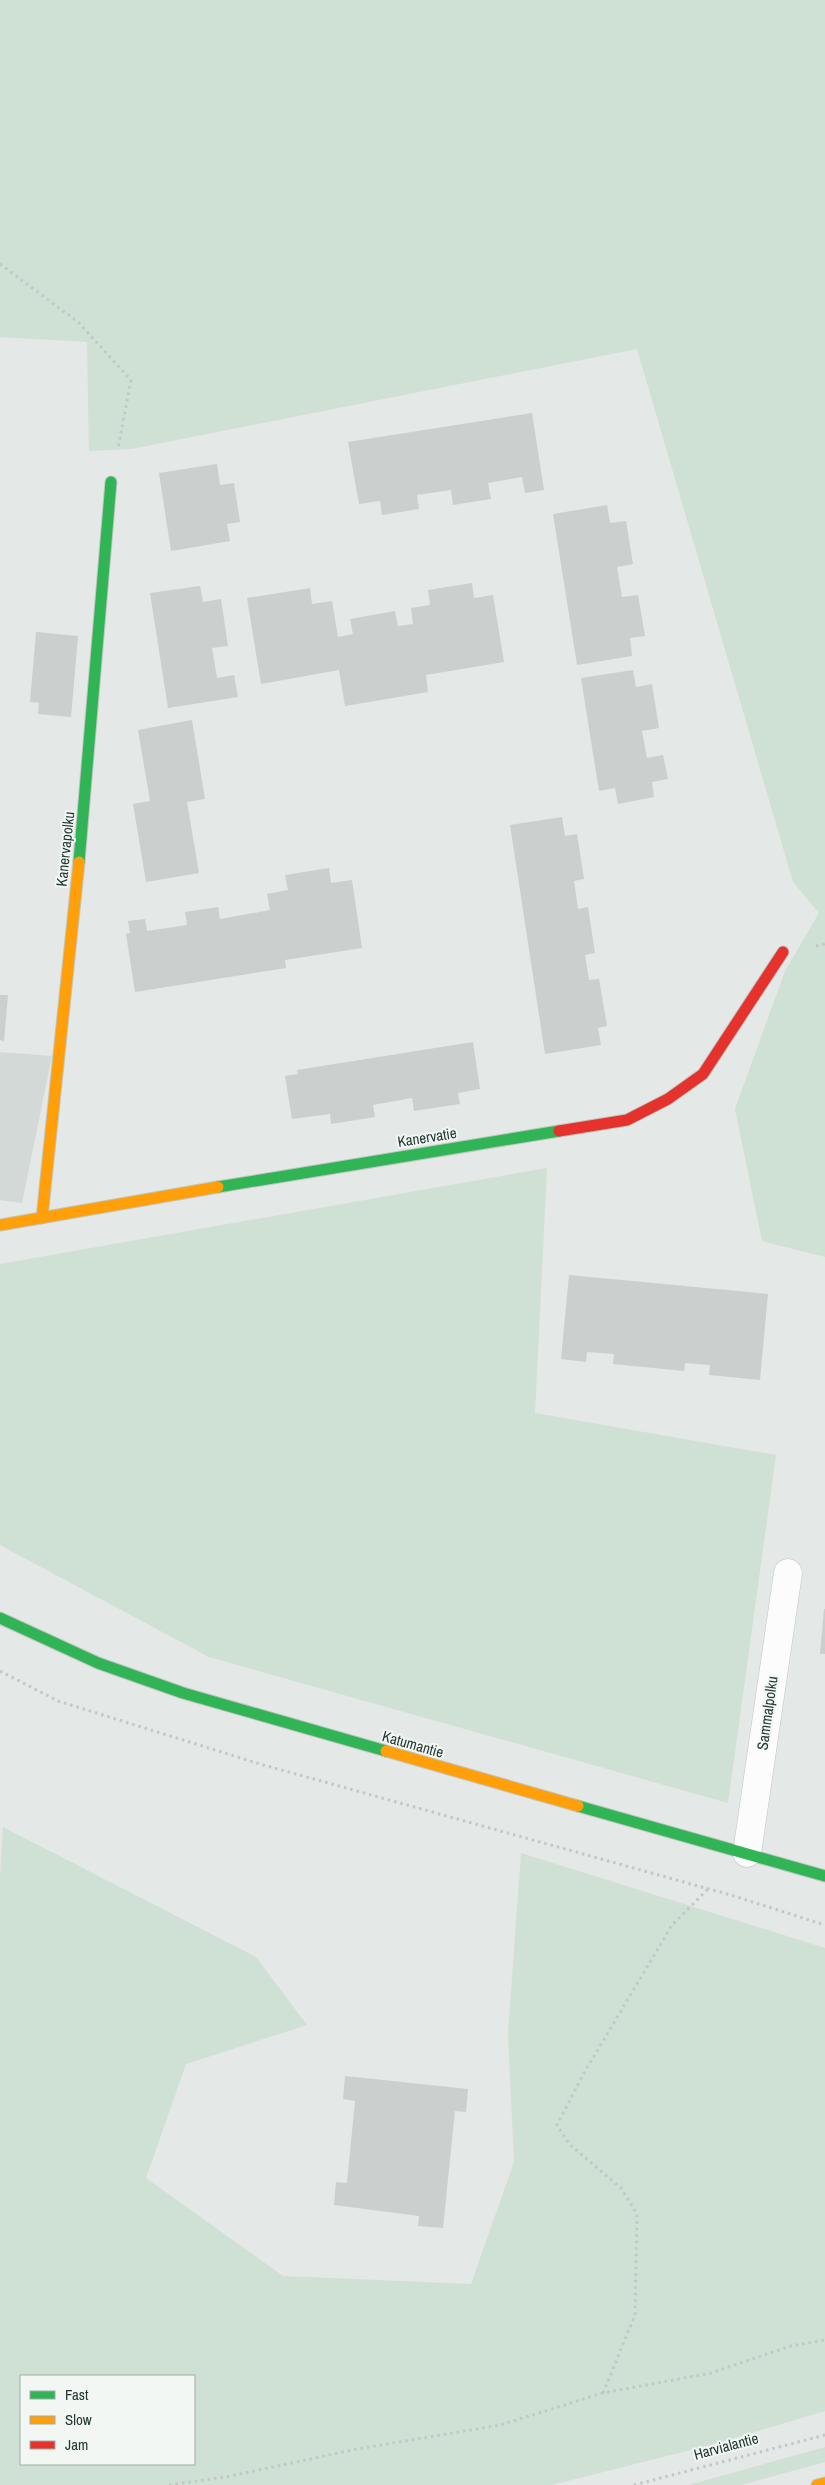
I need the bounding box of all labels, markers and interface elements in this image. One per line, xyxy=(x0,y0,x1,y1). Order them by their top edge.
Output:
street label: Kanervapolku xyxy=(51,810,79,888)
street label: Kanervatie xyxy=(396,1122,458,1152)
street label: Sammalpolku xyxy=(751,1675,783,1751)
street label: Katumantie xyxy=(380,1725,446,1763)
legend xyxy=(20,2375,195,2465)
text: Fast xyxy=(65,2384,89,2405)
text: Slow xyxy=(65,2409,92,2430)
street label: Harvialantie xyxy=(691,2427,761,2465)
text: Jam xyxy=(65,2434,88,2455)

